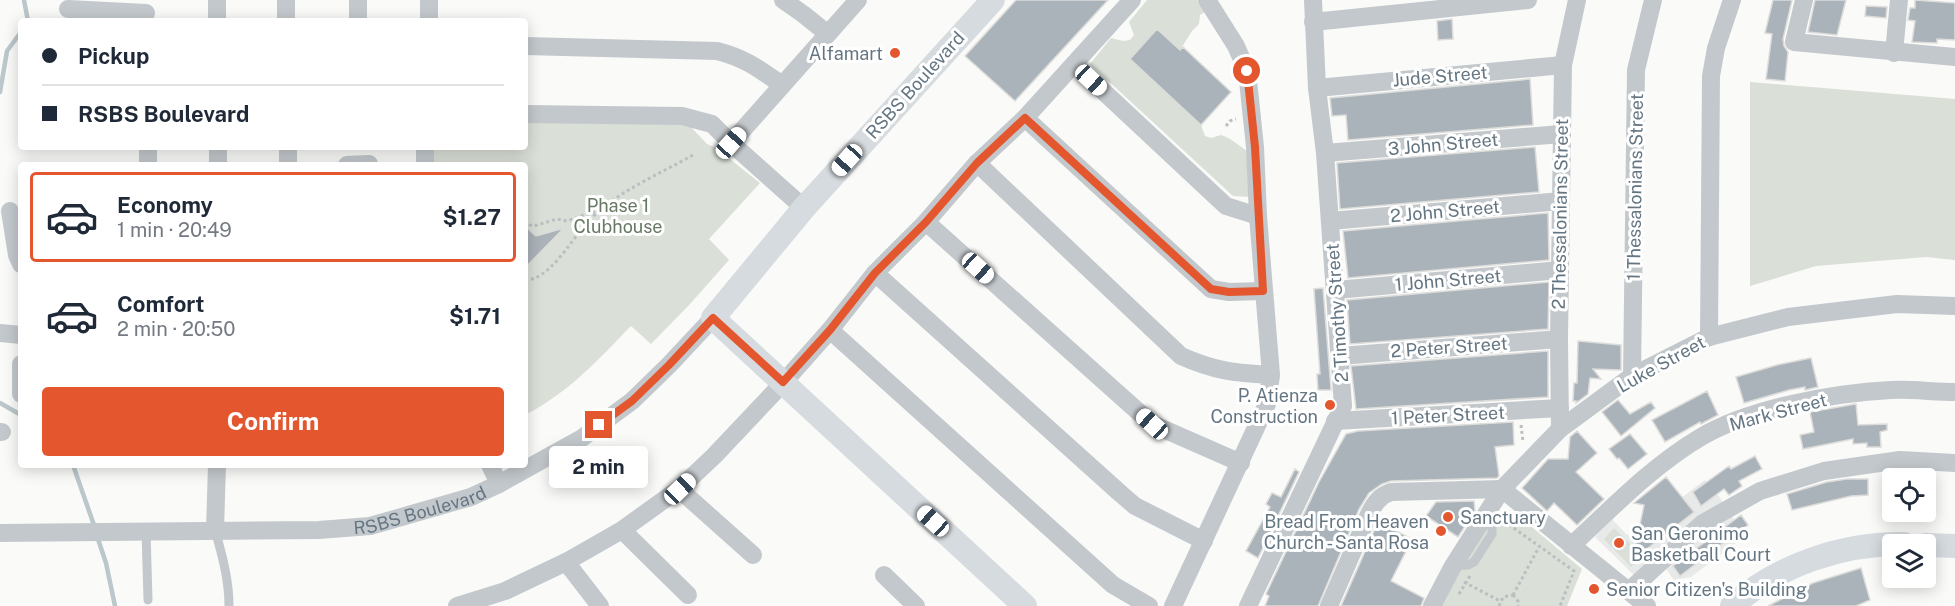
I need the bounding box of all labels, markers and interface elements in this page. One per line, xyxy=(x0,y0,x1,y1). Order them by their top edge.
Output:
street label: RSBS Boulevard xyxy=(861,27,969,143)
text: Pickup xyxy=(78,43,149,69)
place label: Alfamart xyxy=(809,43,883,64)
marker: Alfamart xyxy=(888,46,902,60)
route start xyxy=(1233,57,1260,84)
car xyxy=(1072,61,1110,99)
street label: Jude Street xyxy=(1392,61,1488,91)
street label: 1 Thessalonians Street xyxy=(1623,93,1647,281)
text: RSBS Boulevard xyxy=(78,101,249,127)
street label: 2 Thessalonians Street xyxy=(1548,118,1572,310)
car xyxy=(712,124,750,162)
street label: 3 John Street xyxy=(1387,129,1499,159)
car xyxy=(828,141,866,179)
icon: car xyxy=(45,190,99,244)
text: Economy xyxy=(117,192,213,218)
park label: Phase 1 Clubhouse xyxy=(573,195,663,237)
street label: 2 John Street xyxy=(1389,196,1501,226)
text: $1.27 xyxy=(443,204,501,230)
text: 1 min · 20:49 xyxy=(117,218,232,242)
street label: 2 Timothy Street xyxy=(1322,243,1352,383)
car xyxy=(959,249,997,287)
street label: 1 John Street xyxy=(1394,265,1502,295)
icon: car xyxy=(45,289,99,343)
text: Comfort xyxy=(117,291,204,317)
text: $1.71 xyxy=(449,303,501,329)
text: 2 min · 20:50 xyxy=(117,317,236,341)
street label: Luke Street xyxy=(1613,331,1709,397)
street label: 2 Peter Street xyxy=(1390,332,1508,362)
place label: P. Atienza Construction xyxy=(1210,385,1318,427)
button: Confirm xyxy=(42,387,504,456)
street label: Mark Street xyxy=(1727,389,1829,435)
marker: P. Atienza Construction xyxy=(1323,398,1337,412)
street label: 1 Peter Street xyxy=(1391,402,1505,428)
car xyxy=(1133,405,1171,443)
route end xyxy=(585,411,612,438)
callout: 2 min xyxy=(550,446,648,488)
text: 2 min xyxy=(572,455,625,479)
map controls xyxy=(1882,468,1936,588)
button: locate xyxy=(1882,468,1936,522)
car xyxy=(661,470,699,508)
street label: RSBS Boulevard xyxy=(353,481,489,538)
car xyxy=(914,502,952,540)
place label: Sanctuary xyxy=(1460,507,1546,528)
marker: Sanctuary xyxy=(1441,510,1455,524)
place label: Bread From Heaven Church - Santa Rosa xyxy=(1264,511,1429,553)
place label: San Geronimo Basketball Court xyxy=(1631,523,1771,565)
marker: Bread From Heaven Church - Santa Rosa xyxy=(1434,524,1448,538)
button: layers xyxy=(1882,534,1936,588)
marker: San Geronimo Basketball Court xyxy=(1612,536,1626,550)
place label: Senior Citizen's Building xyxy=(1606,579,1807,600)
marker: Senior Citizen's Building xyxy=(1587,582,1601,596)

